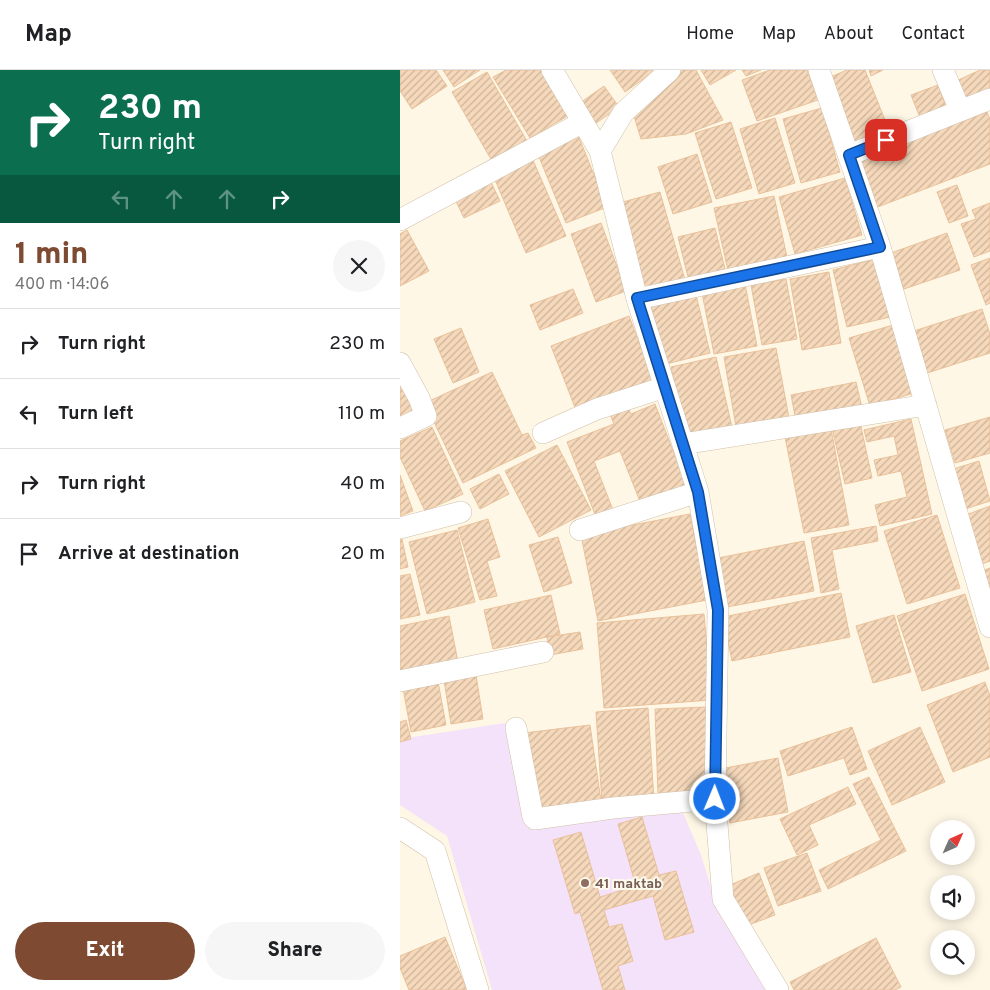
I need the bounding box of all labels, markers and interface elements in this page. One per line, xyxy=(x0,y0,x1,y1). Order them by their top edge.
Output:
text: Map xyxy=(25,20,72,50)
text: Home xyxy=(686,23,734,46)
text: Map xyxy=(762,23,796,46)
text: About xyxy=(824,23,873,46)
text: Contact xyxy=(901,23,965,46)
text: 230 m xyxy=(98,87,202,131)
icon: right xyxy=(15,90,80,155)
pin xyxy=(865,119,907,161)
icon: arrive xyxy=(872,126,900,154)
text: Turn right xyxy=(98,130,195,157)
icon: left xyxy=(107,185,135,213)
icon: ahead xyxy=(160,185,188,213)
icon: ahead xyxy=(213,185,241,213)
icon: right xyxy=(266,185,294,213)
text: 1 min xyxy=(15,237,88,274)
button: close xyxy=(333,240,385,292)
text: 400 m · 14:06 xyxy=(15,275,109,295)
icon: right xyxy=(15,330,43,358)
text: Turn right xyxy=(58,332,146,356)
text: 230 m xyxy=(329,332,385,356)
icon: left xyxy=(15,400,43,428)
text: Turn left xyxy=(58,402,134,426)
text: 110 m xyxy=(338,402,385,426)
icon: right xyxy=(15,470,43,498)
text: Turn right xyxy=(58,472,146,496)
text: 40 m xyxy=(340,472,385,496)
icon: arrive xyxy=(15,540,43,568)
text: Arrive at destination xyxy=(58,542,239,566)
text: 20 m xyxy=(341,542,385,566)
position arrow xyxy=(688,772,740,824)
north arrow xyxy=(930,820,975,865)
map controls xyxy=(930,820,975,975)
button: sound xyxy=(930,875,975,920)
place label: 41 maktab xyxy=(595,876,662,893)
marker: 41 maktab xyxy=(579,877,591,889)
button: Exit xyxy=(15,922,195,980)
button: Share xyxy=(205,922,385,980)
button: search xyxy=(930,930,975,975)

